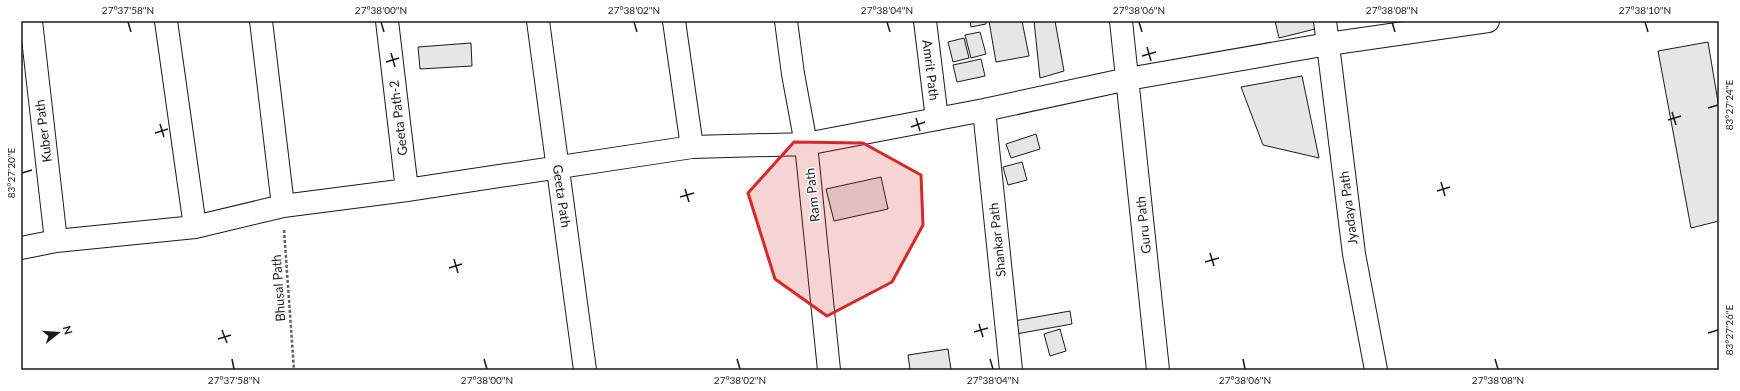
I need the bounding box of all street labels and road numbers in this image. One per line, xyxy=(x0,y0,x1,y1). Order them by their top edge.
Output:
street label: Amrit Path xyxy=(919,39,943,101)
street label: Geeta Path-2 xyxy=(385,79,411,157)
street label: Kuber Path xyxy=(31,99,55,163)
street label: Geeta Path xyxy=(550,163,574,229)
street label: Ram Path xyxy=(801,167,823,223)
street label: Jyadaya Path xyxy=(1336,170,1360,246)
street label: Guru Path xyxy=(1132,195,1154,255)
street label: Shankar Path xyxy=(985,202,1009,278)
street label: Bhusal Path xyxy=(268,254,288,322)

